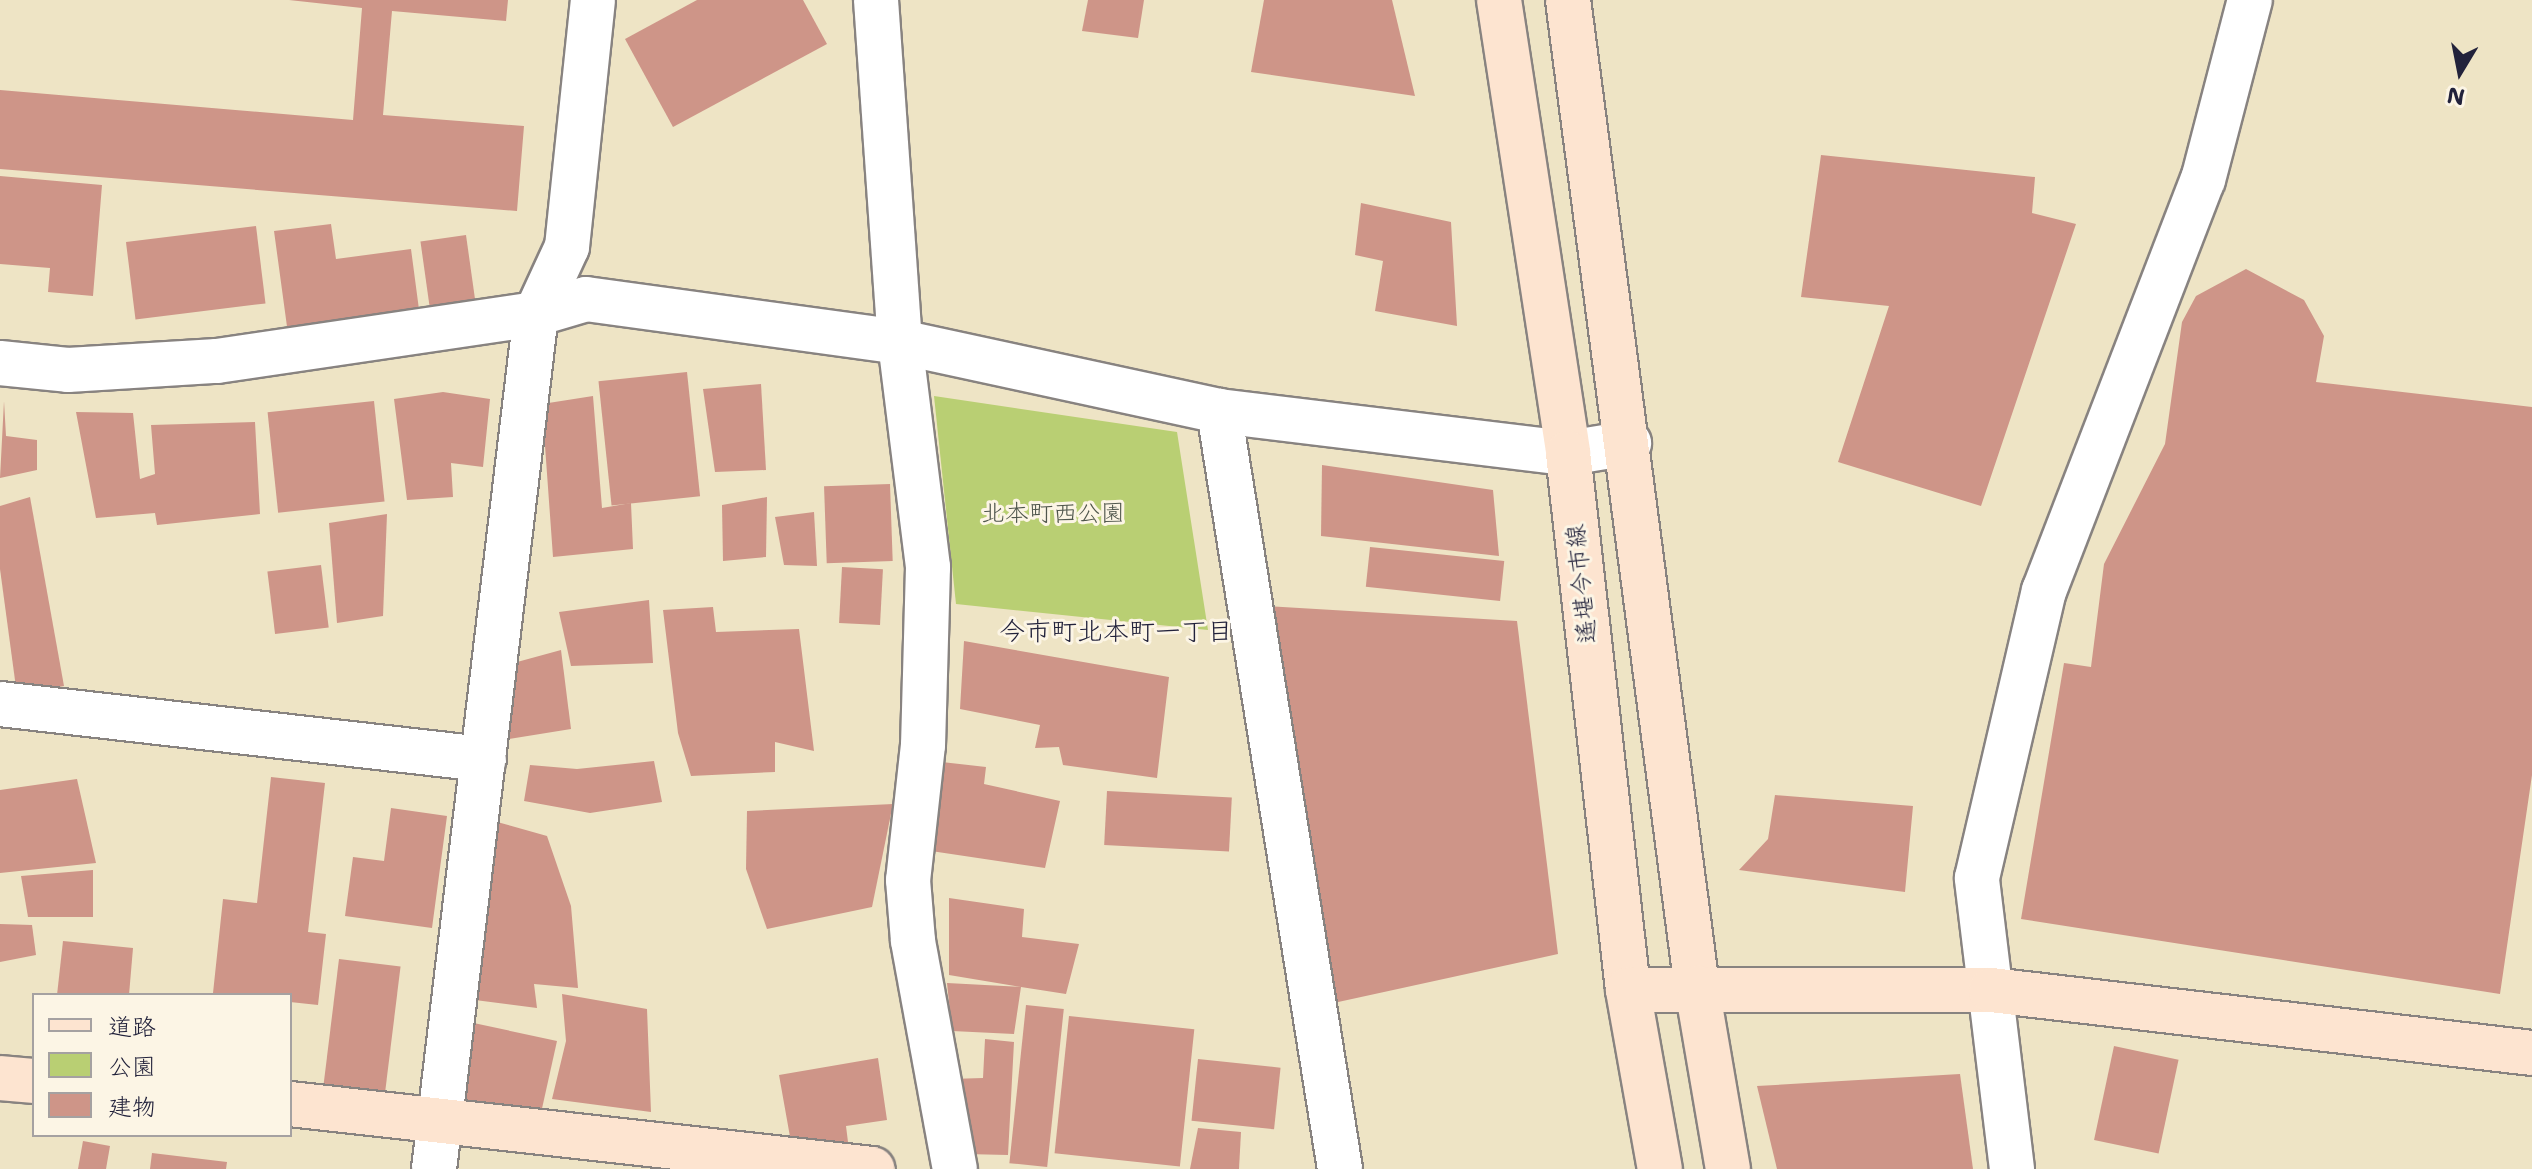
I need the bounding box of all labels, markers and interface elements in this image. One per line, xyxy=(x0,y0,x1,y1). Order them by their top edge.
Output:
north arrow xyxy=(2420,32,2500,112)
text: N xyxy=(2445,80,2467,112)
park label: 北本町西公園 xyxy=(981,500,1125,528)
street label: 遙堪今市線 xyxy=(1561,523,1603,645)
district label: 今市町北本町一丁目 xyxy=(999,615,1233,647)
legend xyxy=(32,993,292,1137)
text: 道路 xyxy=(108,1011,156,1043)
text: 公園 xyxy=(108,1051,156,1083)
text: 建物 xyxy=(108,1091,156,1123)

